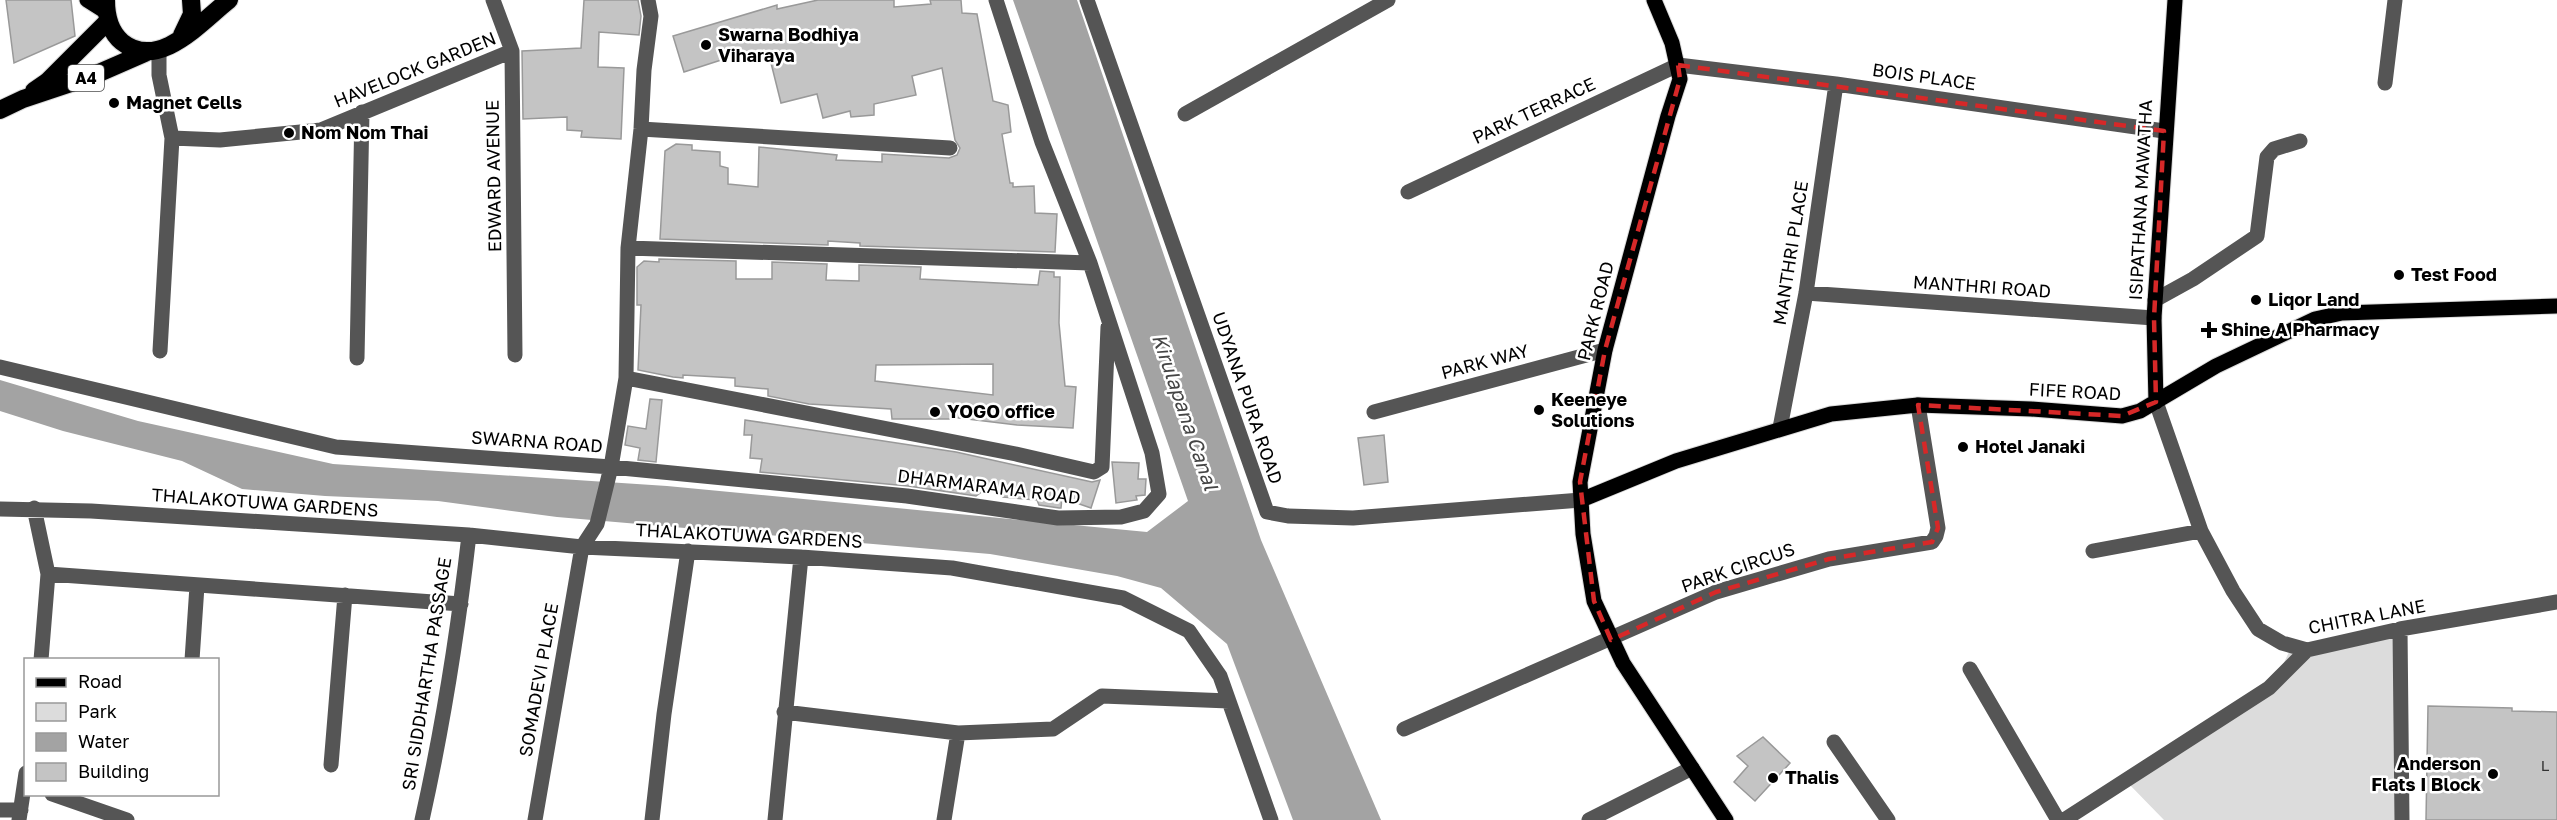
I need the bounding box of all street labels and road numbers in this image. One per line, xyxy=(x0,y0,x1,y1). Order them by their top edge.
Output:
street label: HAVELOCK GARDEN xyxy=(330,26,499,112)
street label: BOIS PLACE xyxy=(1871,58,1977,94)
road number: A4 xyxy=(68,65,104,91)
street label: PARK TERRACE xyxy=(1469,72,1599,148)
street label: ISIPATHANA MAWATHA xyxy=(2124,99,2156,301)
street label: EDWARD AVENUE xyxy=(481,100,505,252)
street label: MANTHRI PLACE xyxy=(1768,179,1812,327)
street label: PARK ROAD xyxy=(1572,259,1618,363)
street label: MANTHRI ROAD xyxy=(1912,270,2052,302)
street label: UDYANA PURA ROAD xyxy=(1208,309,1288,487)
street label: PARK WAY xyxy=(1439,339,1531,383)
street label: FIFE ROAD xyxy=(2028,378,2122,404)
street label: SWARNA ROAD xyxy=(470,425,604,457)
street label: DHARMARAMA ROAD xyxy=(896,464,1082,508)
street label: THALAKOTUWA GARDENS xyxy=(151,483,379,521)
street label: THALAKOTUWA GARDENS xyxy=(635,518,863,552)
street label: PARK CIRCUS xyxy=(1678,537,1797,597)
street label: SRI SIDDHARTHA PASSAGE xyxy=(397,556,455,792)
street label: CHITRA LANE xyxy=(2306,594,2427,638)
street label: SOMADEVI PLACE xyxy=(514,601,562,758)

